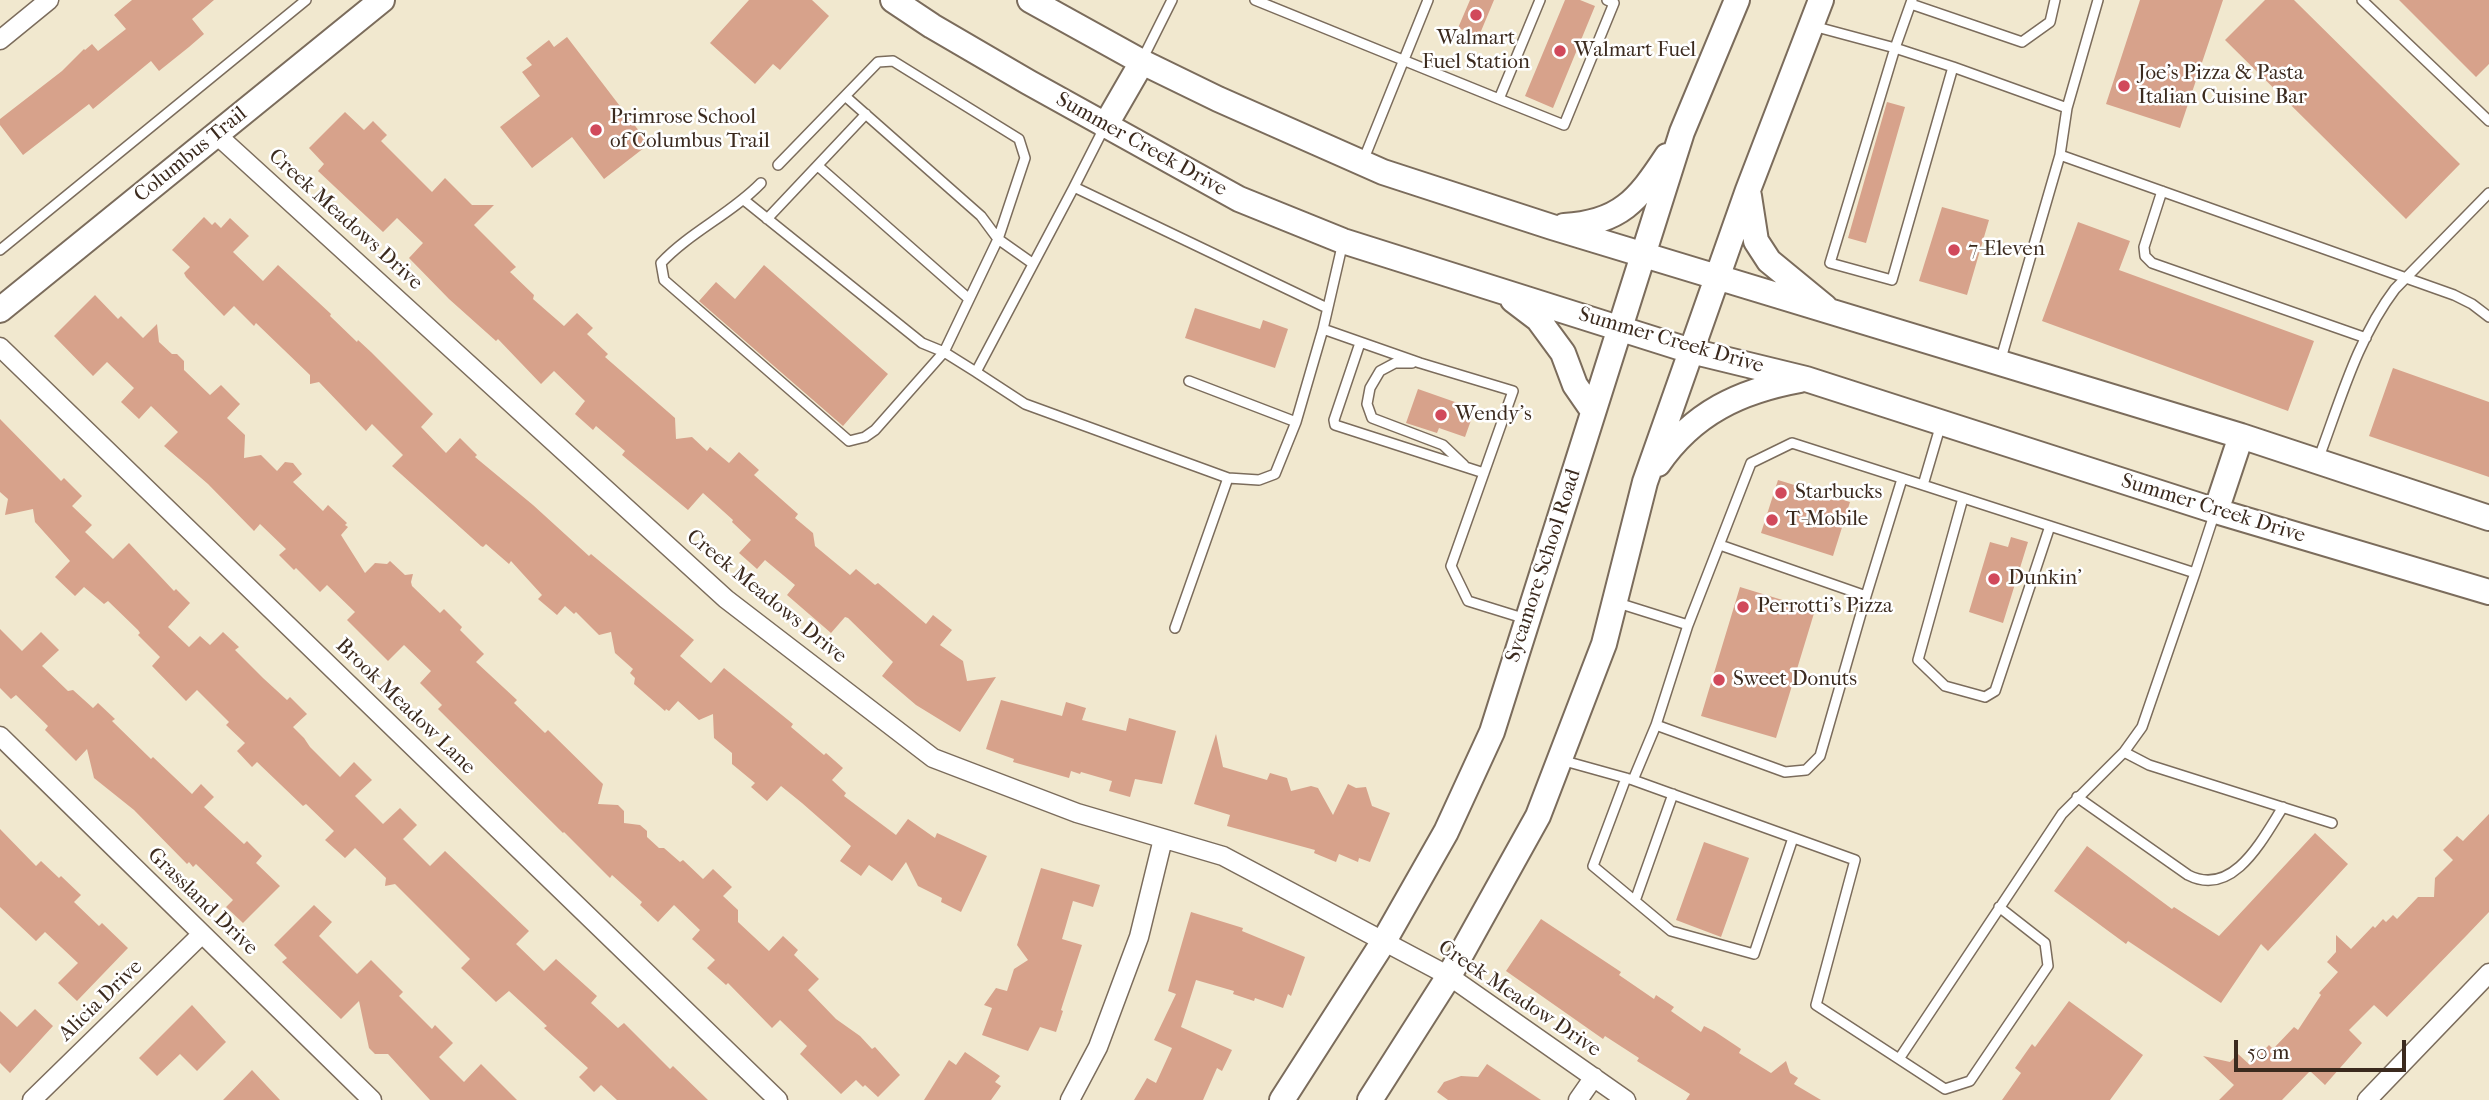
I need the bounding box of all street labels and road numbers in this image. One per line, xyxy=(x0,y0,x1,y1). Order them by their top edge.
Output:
street label: Summer Creek Drive xyxy=(1051,88,1231,202)
street label: Columbus Trail xyxy=(129,102,253,208)
street label: Creek Meadows Drive xyxy=(263,144,427,296)
street label: Summer Creek Drive xyxy=(1575,302,1767,380)
street label: Sycamore School Road xyxy=(1501,466,1587,666)
street label: Summer Creek Drive xyxy=(2118,469,2308,549)
street label: Creek Meadows Drive xyxy=(681,525,851,669)
street label: Brook Meadow Lane xyxy=(330,634,480,780)
street label: Grassland Drive xyxy=(142,843,262,961)
street label: Creek Meadow Drive xyxy=(1433,935,1605,1063)
street label: Alicia Drive xyxy=(54,955,148,1047)

